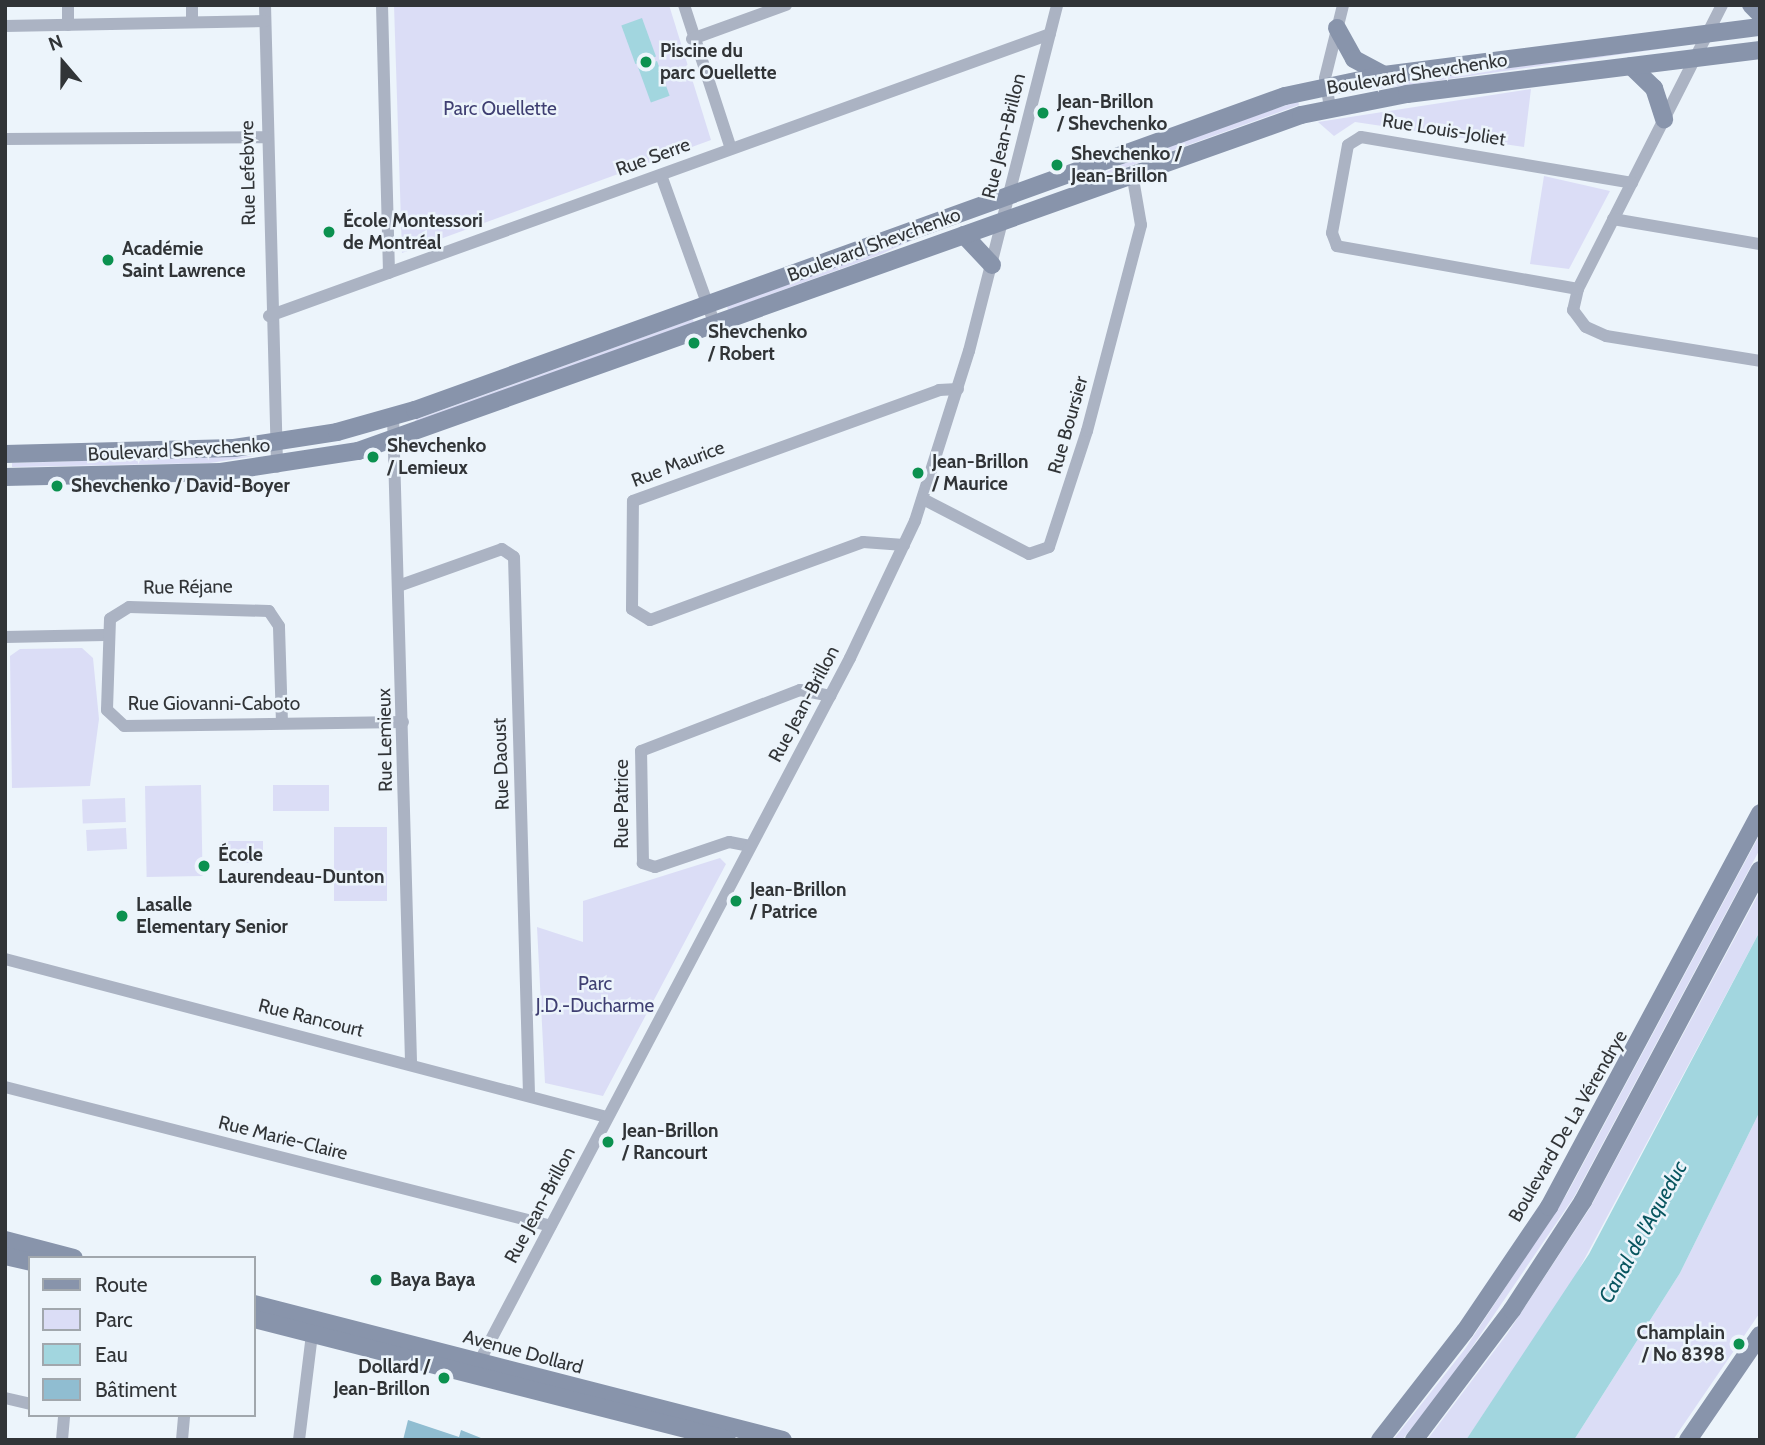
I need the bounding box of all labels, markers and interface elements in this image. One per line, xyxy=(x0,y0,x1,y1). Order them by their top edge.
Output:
north arrow xyxy=(28,28,98,98)
text: N xyxy=(45,30,66,56)
place label: Piscine du parc Ouellette xyxy=(660,40,777,84)
street label: Boulevard Shevchenko xyxy=(1325,48,1509,100)
marker: Piscine du parc Ouellette xyxy=(638,54,654,70)
street label: Rue Jean-Brillon xyxy=(977,71,1031,201)
place label: Jean-Brillon / Shevchenko xyxy=(1057,91,1167,135)
park label: Parc Ouellette xyxy=(443,98,557,120)
marker: Jean-Brillon / Shevchenko xyxy=(1035,105,1051,121)
street label: Rue Louis-Joliet xyxy=(1381,109,1507,151)
street label: Rue Lefebvre xyxy=(236,120,260,226)
street label: Rue Serre xyxy=(613,133,693,181)
place label: Shevchenko / Jean-Brillon xyxy=(1071,143,1181,187)
marker: Shevchenko / Jean-Brillon xyxy=(1049,157,1065,173)
street label: Boulevard Shevchenko xyxy=(784,203,964,287)
place label: École Montessori de Montréal xyxy=(343,210,483,254)
marker: École Montessori de Montréal xyxy=(321,224,337,240)
place label: Académie Saint Lawrence xyxy=(122,238,245,282)
marker: Académie Saint Lawrence xyxy=(100,252,116,268)
place label: Shevchenko / Robert xyxy=(708,321,807,365)
marker: Shevchenko / Robert xyxy=(686,335,702,351)
street label: Rue Boursier xyxy=(1043,374,1093,476)
street label: Boulevard Shevchenko xyxy=(87,434,271,466)
place label: Shevchenko / Lemieux xyxy=(387,435,486,479)
street label: Rue Maurice xyxy=(628,436,728,492)
marker: Shevchenko / Lemieux xyxy=(365,449,381,465)
place label: Jean-Brillon / Maurice xyxy=(932,451,1029,495)
marker: Jean-Brillon / Maurice xyxy=(910,465,926,481)
place label: Shevchenko / David-Boyer xyxy=(71,475,290,497)
marker: Shevchenko / David-Boyer xyxy=(49,478,65,494)
street label: Rue Réjane xyxy=(143,575,233,599)
street label: Rue Jean-Brillon xyxy=(764,642,844,766)
street label: Rue Lemieux xyxy=(373,688,397,792)
street label: Rue Giovanni-Caboto xyxy=(128,693,300,715)
street label: Rue Daoust xyxy=(488,717,514,811)
street label: Rue Patrice xyxy=(611,759,633,849)
place label: École Laurendeau-Dunton xyxy=(218,844,384,888)
marker: École Laurendeau-Dunton xyxy=(196,858,212,874)
place label: Jean-Brillon / Patrice xyxy=(750,879,847,923)
marker: Jean-Brillon / Patrice xyxy=(728,893,744,909)
place label: Lasalle Elementary Senior xyxy=(136,894,288,938)
marker: Lasalle Elementary Senior xyxy=(114,908,130,924)
park label: Parc J.D.-Ducharme xyxy=(536,973,654,1017)
street label: Rue Rancourt xyxy=(256,994,366,1042)
street label: Boulevard De La Vérendrye xyxy=(1504,1026,1632,1226)
street label: Rue Marie-Claire xyxy=(216,1111,350,1165)
place label: Jean-Brillon / Rancourt xyxy=(622,1120,719,1164)
marker: Jean-Brillon / Rancourt xyxy=(600,1134,616,1150)
street label: Rue Jean-Brillon xyxy=(500,1143,580,1267)
water label: Canal de l'Aqueduc xyxy=(1594,1157,1692,1307)
legend xyxy=(28,1256,256,1417)
place label: Baya Baya xyxy=(390,1269,475,1291)
text: Route xyxy=(95,1272,148,1297)
marker: Baya Baya xyxy=(368,1272,384,1288)
text: Parc xyxy=(95,1307,133,1332)
place label: Champlain / No 8398 xyxy=(1637,1322,1725,1366)
street label: Avenue Dollard xyxy=(461,1325,585,1379)
marker: Champlain / No 8398 xyxy=(1731,1336,1747,1352)
text: Eau xyxy=(95,1342,128,1367)
place label: Dollard / Jean-Brillon xyxy=(333,1356,430,1400)
marker: Dollard / Jean-Brillon xyxy=(436,1370,452,1386)
text: Bâtiment xyxy=(95,1377,177,1402)

